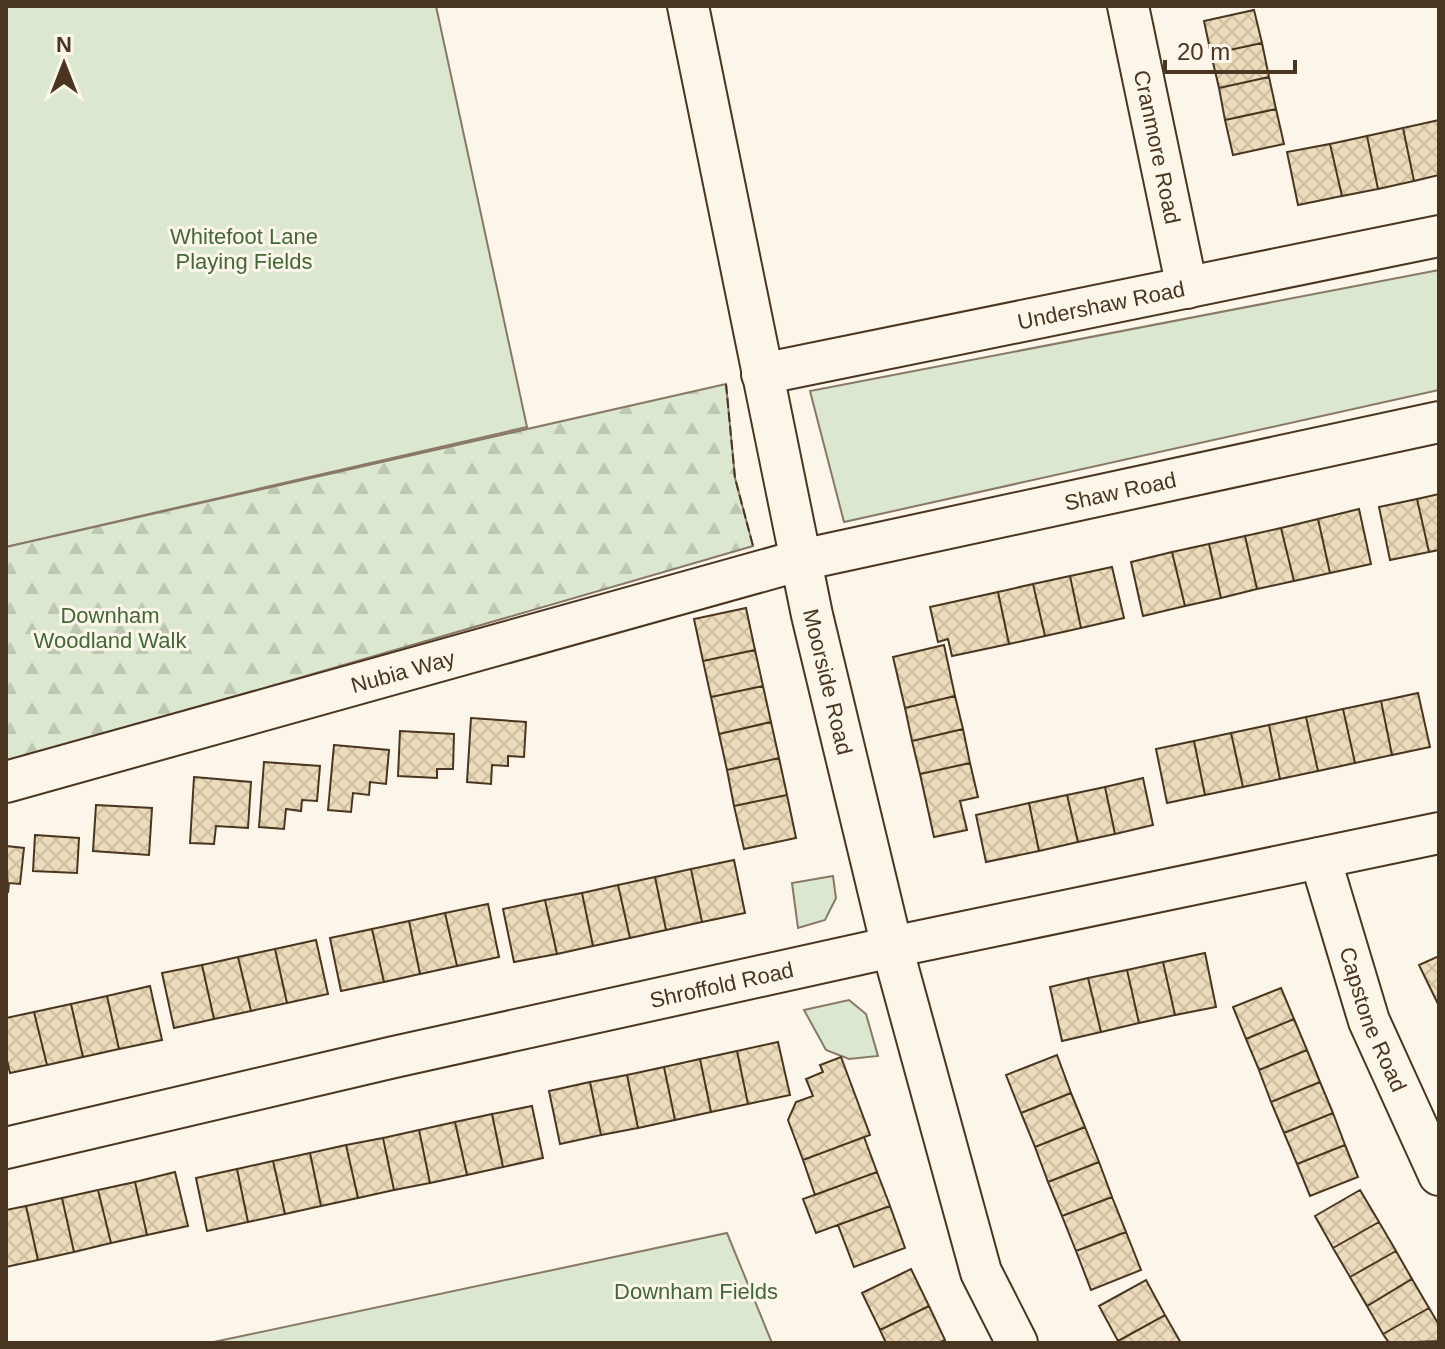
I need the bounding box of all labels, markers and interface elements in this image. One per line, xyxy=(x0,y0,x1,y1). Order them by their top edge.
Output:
north arrow xyxy=(24,24,104,104)
scale bar xyxy=(1165,24,1295,74)
text: N xyxy=(56,32,72,57)
text: 20 m xyxy=(1177,38,1230,65)
street label: Cranmore Road xyxy=(1129,68,1186,226)
park label: Whitefoot Lane Playing Fields xyxy=(170,224,318,274)
street label: Undershaw Road xyxy=(1015,276,1187,334)
street label: Shaw Road xyxy=(1062,467,1178,515)
park label: Downham Woodland Walk xyxy=(34,603,187,653)
street label: Moorside Road xyxy=(798,606,858,757)
street label: Nubia Way xyxy=(348,645,458,698)
street label: Capstone Road xyxy=(1335,944,1412,1096)
street label: Shroffold Road xyxy=(647,957,796,1013)
park label: Downham Fields xyxy=(614,1279,778,1304)

